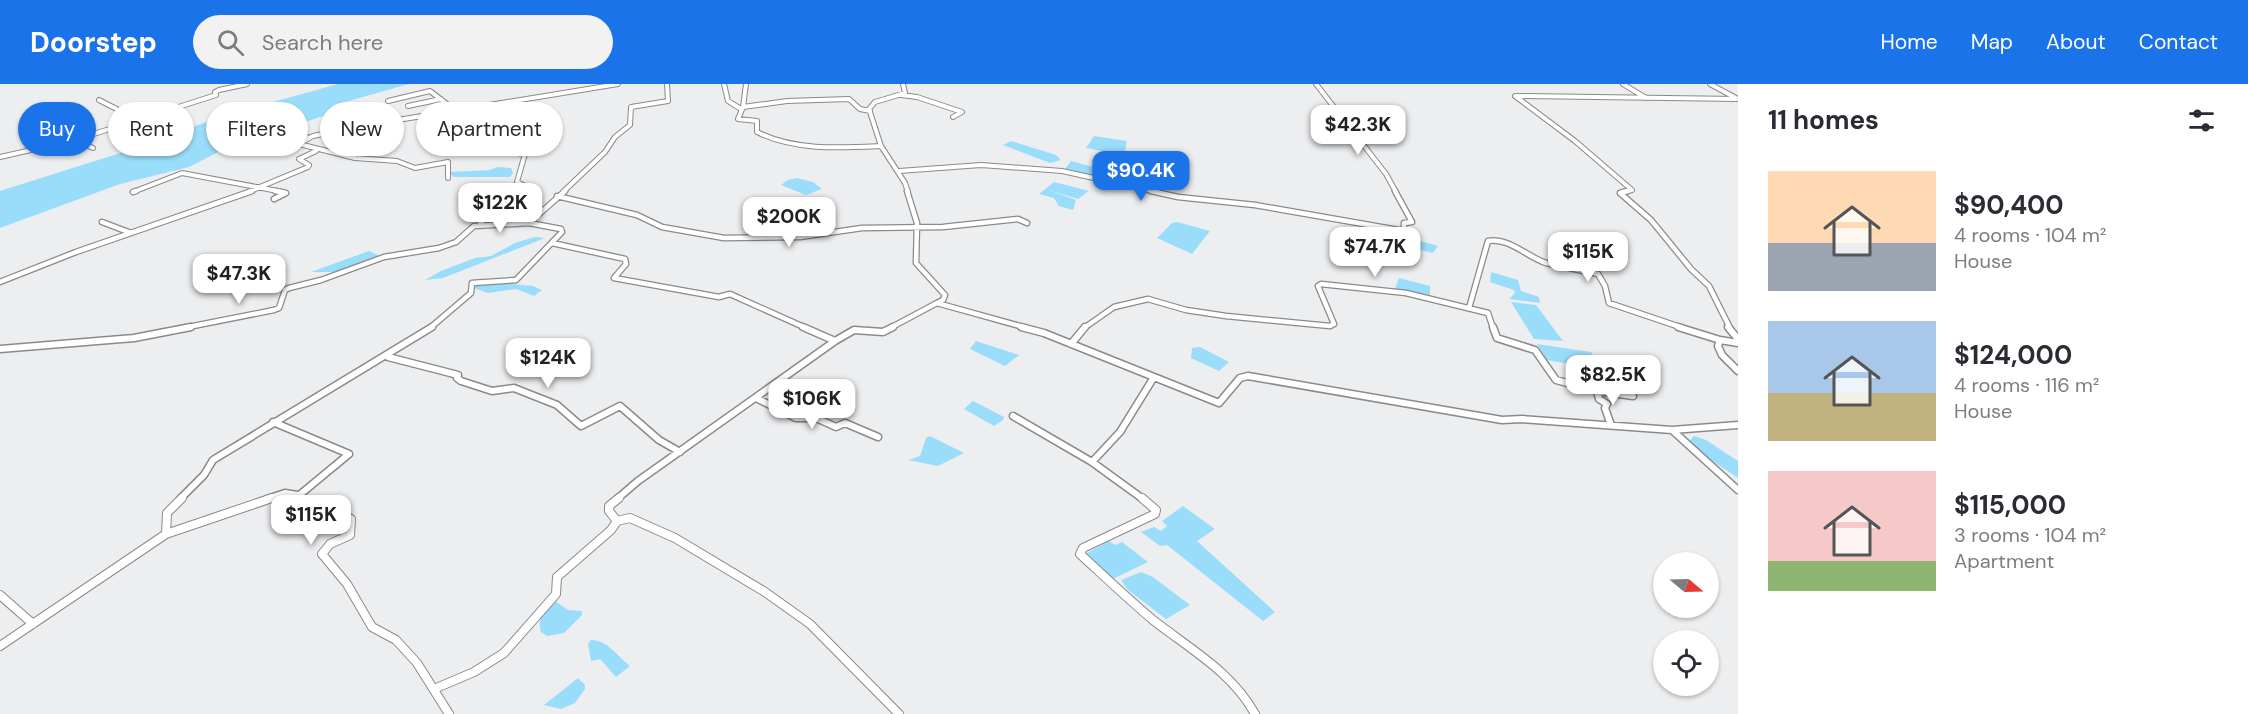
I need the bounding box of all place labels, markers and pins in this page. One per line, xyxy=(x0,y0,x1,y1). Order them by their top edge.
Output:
pin: $42.3K xyxy=(1309,105,1407,156)
pin: $90.4K xyxy=(1092,151,1190,202)
pin: $122K xyxy=(458,183,542,234)
pin: $200K xyxy=(747,197,831,248)
pin: $74.7K xyxy=(1326,227,1424,278)
pin: $115K xyxy=(1546,232,1630,283)
pin: $47.3K xyxy=(190,254,288,305)
pin: $124K xyxy=(506,338,590,389)
pin: $82.5K xyxy=(1564,355,1662,406)
pin: $106K xyxy=(770,379,854,430)
pin: $115K xyxy=(269,495,353,546)

